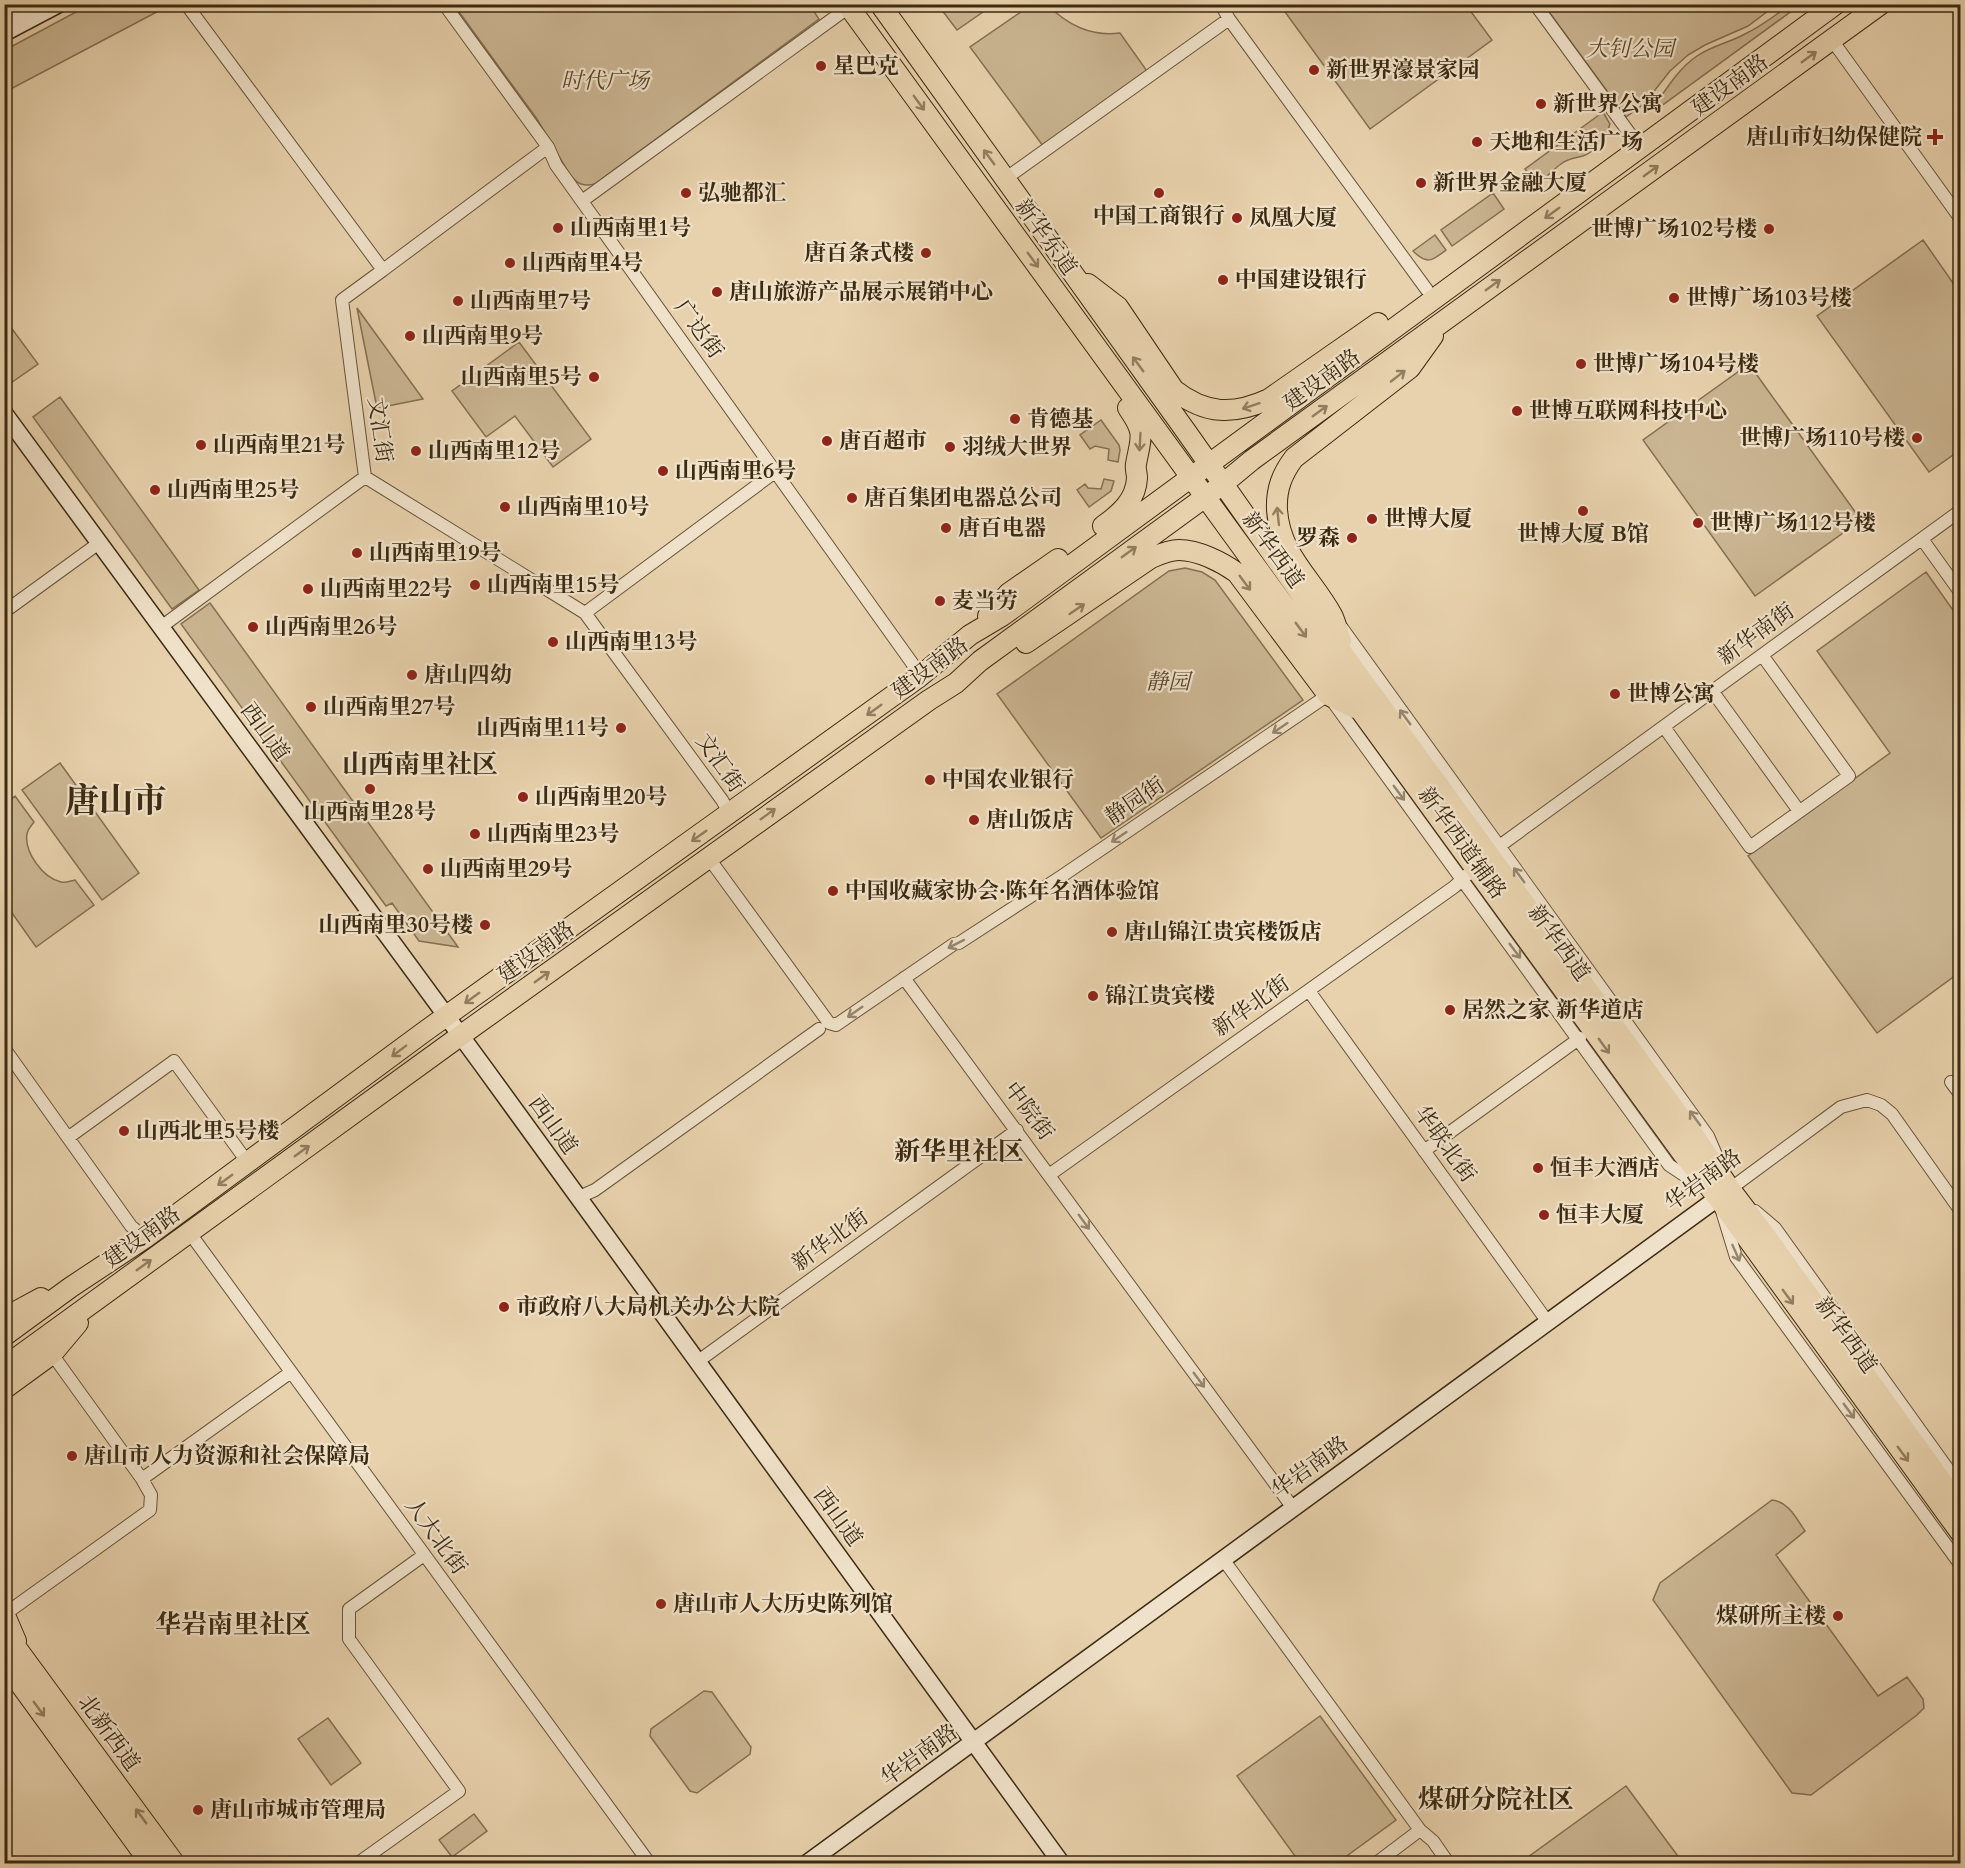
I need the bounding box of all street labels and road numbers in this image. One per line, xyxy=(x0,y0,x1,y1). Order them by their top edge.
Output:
street label: 建设南路 xyxy=(1686,47,1774,123)
street label: 新华东道 xyxy=(1008,193,1084,281)
street label: 广达街 xyxy=(667,293,731,365)
street label: 建设南路 xyxy=(1278,342,1366,418)
street label: 文汇街 xyxy=(361,395,399,465)
street label: 新华西道 xyxy=(1235,506,1311,594)
street label: 新华南街 xyxy=(1712,596,1800,672)
street label: 建设南路 xyxy=(886,630,974,706)
street label: 西山道 xyxy=(233,696,297,768)
street label: 文汇街 xyxy=(689,727,751,799)
street label: 静园街 xyxy=(1099,770,1171,832)
street label: 新华西道辅路 xyxy=(1411,781,1513,905)
street label: 新华西道 xyxy=(1521,899,1597,987)
street label: 建设南路 xyxy=(492,914,580,990)
street label: 新华北街 xyxy=(1206,968,1296,1044)
street label: 中院街 xyxy=(997,1076,1061,1146)
street label: 西山道 xyxy=(521,1089,585,1161)
street label: 华联北街 xyxy=(1407,1100,1483,1188)
street label: 华岩南路 xyxy=(1659,1142,1747,1218)
street label: 建设南路 xyxy=(98,1199,186,1275)
street label: 新华北街 xyxy=(786,1202,874,1278)
street label: 新华西道 xyxy=(1808,1291,1884,1379)
street label: 华岩南路 xyxy=(1266,1429,1354,1505)
street label: 西山道 xyxy=(806,1481,870,1553)
street label: 人大北街 xyxy=(398,1492,474,1580)
street label: 北新西道 xyxy=(71,1689,147,1777)
street label: 华岩南路 xyxy=(875,1717,963,1793)

